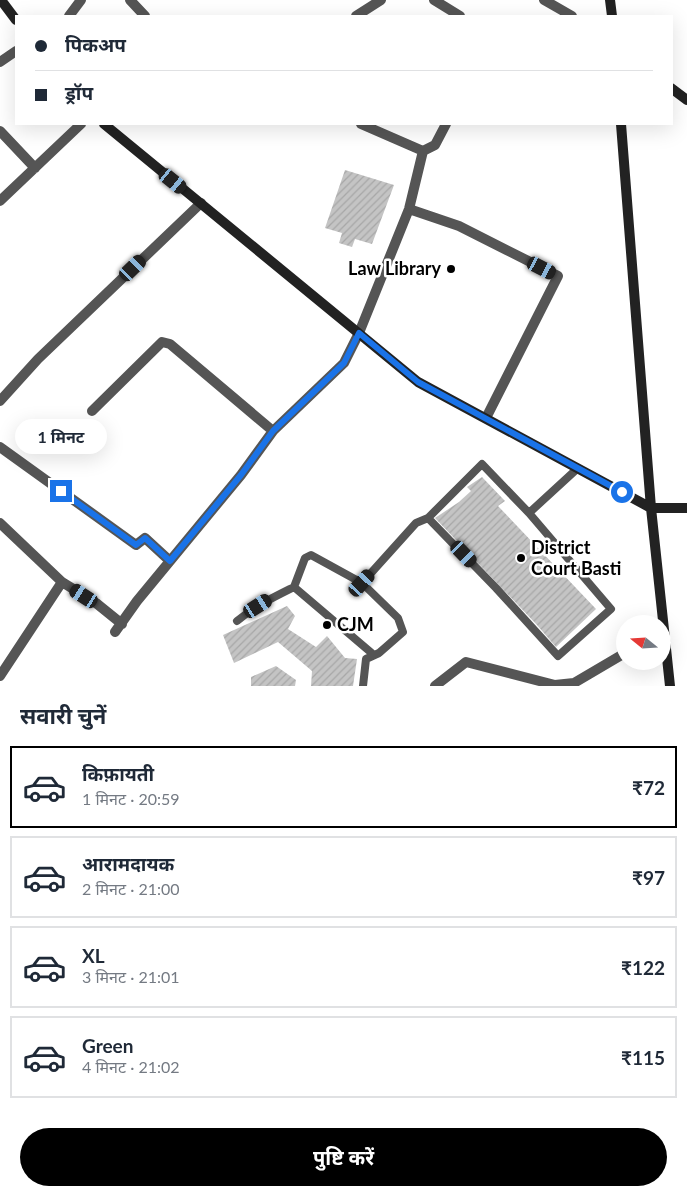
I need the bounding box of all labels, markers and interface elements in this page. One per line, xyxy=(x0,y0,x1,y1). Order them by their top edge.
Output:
text: पिकअप xyxy=(65,33,126,56)
text: ड्रॉप xyxy=(65,81,93,104)
car xyxy=(156,166,189,196)
car xyxy=(116,252,149,284)
car xyxy=(525,255,558,281)
place label: Law Library xyxy=(348,257,442,279)
marker: Law Library xyxy=(445,263,457,275)
callout: 1 मिनट xyxy=(15,418,107,454)
text: 1 मिनट xyxy=(38,427,84,446)
route end xyxy=(50,480,72,502)
route start xyxy=(611,481,633,503)
place label: District Court Basti xyxy=(531,536,621,579)
car xyxy=(448,538,479,570)
marker: District Court Basti xyxy=(515,552,527,564)
car xyxy=(346,567,377,599)
car xyxy=(67,582,100,610)
car xyxy=(241,592,274,620)
place label: CJM xyxy=(337,613,374,635)
north arrow xyxy=(616,615,671,670)
map controls xyxy=(616,615,671,670)
marker: CJM xyxy=(321,619,333,631)
text: सवारी चुनें xyxy=(20,702,106,729)
text: किफ़ायती xyxy=(82,762,154,785)
icon: car xyxy=(22,765,67,810)
text: ₹72 xyxy=(632,776,665,799)
text: 1 मिनट · 20:59 xyxy=(82,789,180,808)
text: आरामदायक xyxy=(82,852,174,875)
icon: car xyxy=(22,855,67,900)
text: ₹97 xyxy=(632,866,665,889)
text: 2 मिनट · 21:00 xyxy=(82,879,180,898)
text: XL xyxy=(82,944,105,967)
icon: car xyxy=(22,945,67,990)
text: ₹122 xyxy=(621,956,665,979)
text: 3 मिनट · 21:01 xyxy=(82,967,180,986)
text: Green xyxy=(82,1034,133,1057)
icon: car xyxy=(22,1035,67,1080)
text: ₹115 xyxy=(621,1046,665,1069)
text: 4 मिनट · 21:02 xyxy=(82,1057,180,1076)
button: पुष्टि करें xyxy=(20,1128,667,1186)

